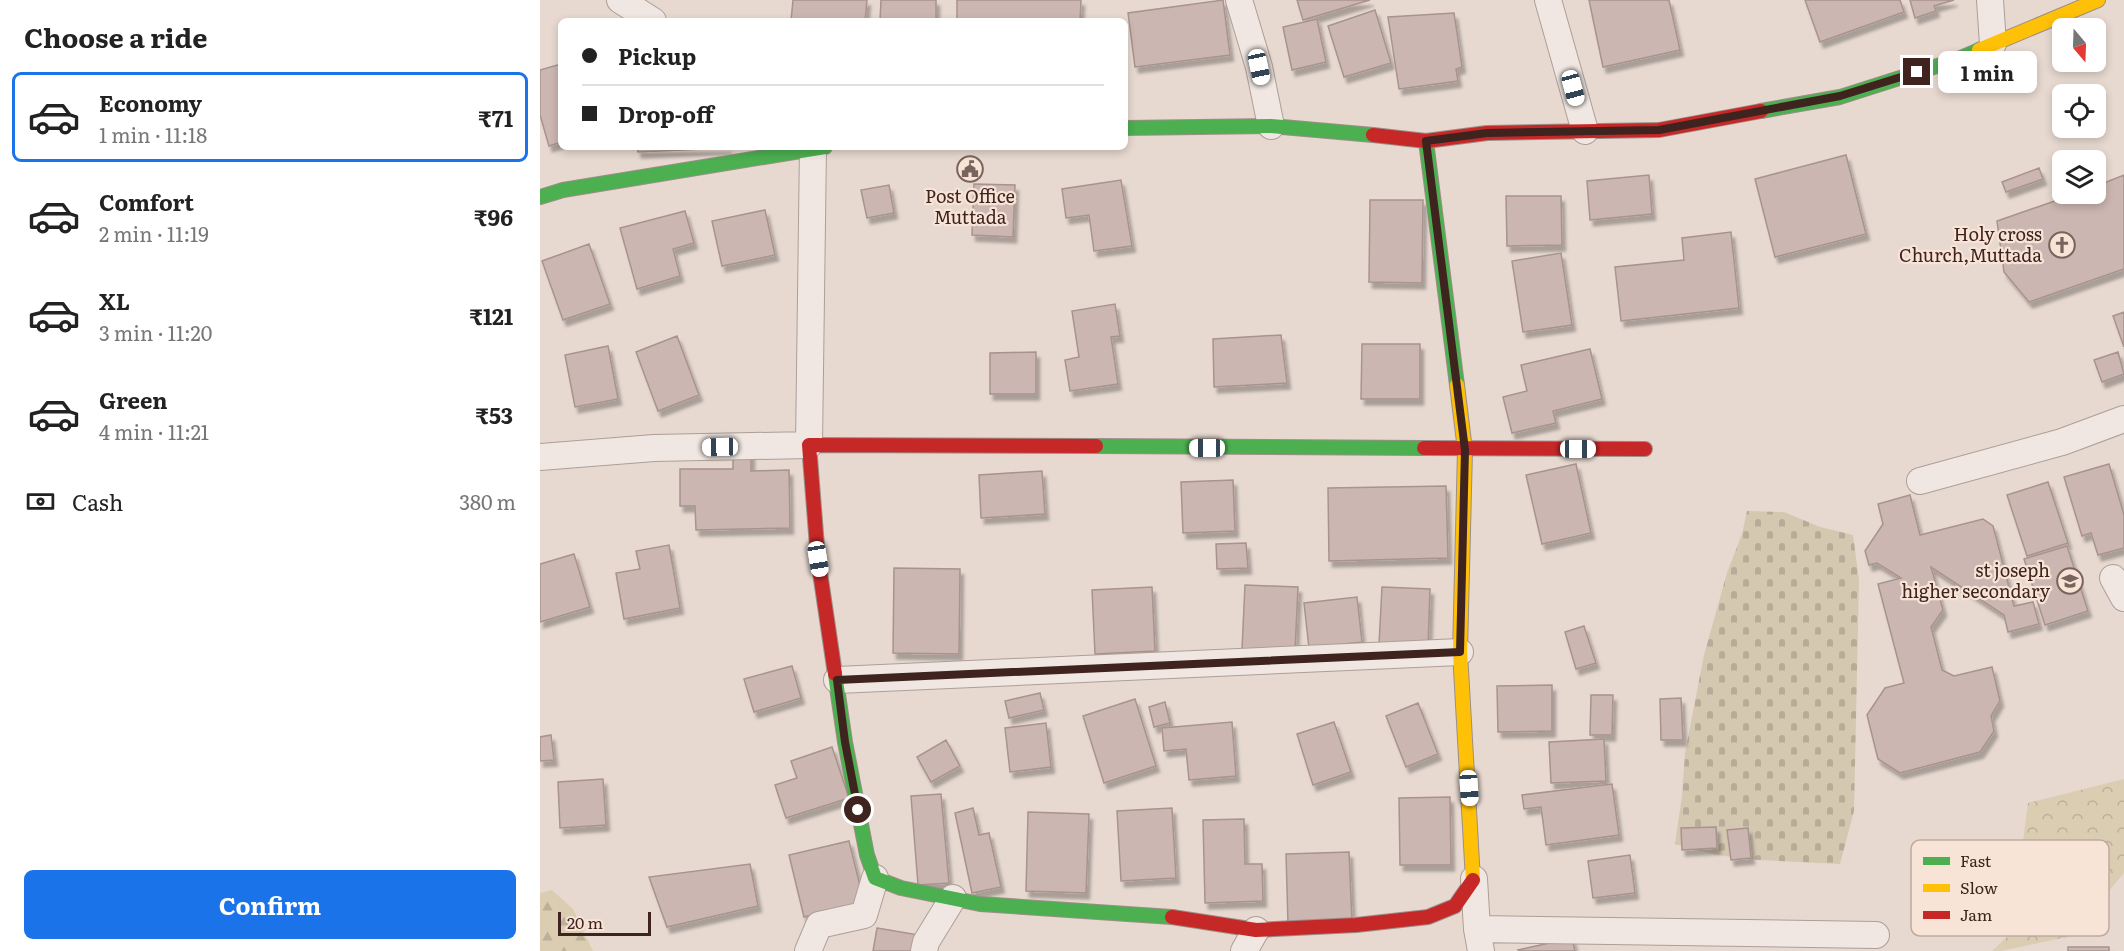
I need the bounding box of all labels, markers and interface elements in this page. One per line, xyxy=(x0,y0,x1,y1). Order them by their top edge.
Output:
text: Choose a ride xyxy=(24,16,207,56)
north arrow xyxy=(2052,18,2106,72)
map controls xyxy=(2052,18,2106,204)
text: Pickup xyxy=(618,39,696,72)
car xyxy=(1246,48,1272,86)
callout: 1 min xyxy=(1938,51,2037,93)
text: 1 min xyxy=(1961,57,2014,87)
route end xyxy=(1903,58,1930,85)
car xyxy=(1560,68,1586,108)
button: locate xyxy=(2052,84,2106,138)
text: Economy xyxy=(99,86,202,119)
icon: car xyxy=(27,90,81,144)
text: Drop-off xyxy=(618,97,714,130)
text: ₹71 xyxy=(478,101,513,134)
text: 1 min · 11:18 xyxy=(99,119,207,149)
button: layers xyxy=(2052,150,2106,204)
public building icon: Post Office Muttada xyxy=(955,154,985,184)
place label: Post Office Muttada xyxy=(925,182,1015,230)
text: Comfort xyxy=(99,185,194,218)
icon: car xyxy=(27,189,81,243)
text: ₹96 xyxy=(474,200,513,233)
text: 2 min · 11:19 xyxy=(99,218,209,248)
place label: Holy cross Church,Muttada xyxy=(1899,220,2042,268)
church icon: Holy cross Church,Muttada xyxy=(2047,230,2077,260)
text: XL xyxy=(99,284,130,317)
icon: car xyxy=(27,288,81,342)
text: ₹121 xyxy=(469,299,513,332)
text: 3 min · 11:20 xyxy=(99,317,212,347)
text: Green xyxy=(99,383,168,416)
icon: car xyxy=(27,387,81,441)
text: ₹53 xyxy=(475,398,513,431)
text: 4 min · 11:21 xyxy=(99,416,209,446)
car xyxy=(702,438,738,456)
car xyxy=(1189,439,1225,457)
car xyxy=(1560,440,1596,458)
icon: cash xyxy=(24,485,57,518)
text: Cash xyxy=(72,485,123,518)
text: 380 m xyxy=(459,486,516,516)
car xyxy=(806,540,830,578)
place label: st joseph higher secondary xyxy=(1901,556,2051,604)
school or university icon: st joseph higher secondary xyxy=(2055,566,2085,596)
car xyxy=(1459,769,1479,807)
route start xyxy=(844,796,871,823)
legend xyxy=(1911,840,2109,936)
text: Fast xyxy=(1960,848,1992,872)
button: Confirm xyxy=(24,870,516,939)
text: Slow xyxy=(1960,875,1998,899)
text: Jam xyxy=(1960,902,1993,926)
scale bar xyxy=(558,909,651,936)
text: 20 m xyxy=(567,910,603,934)

